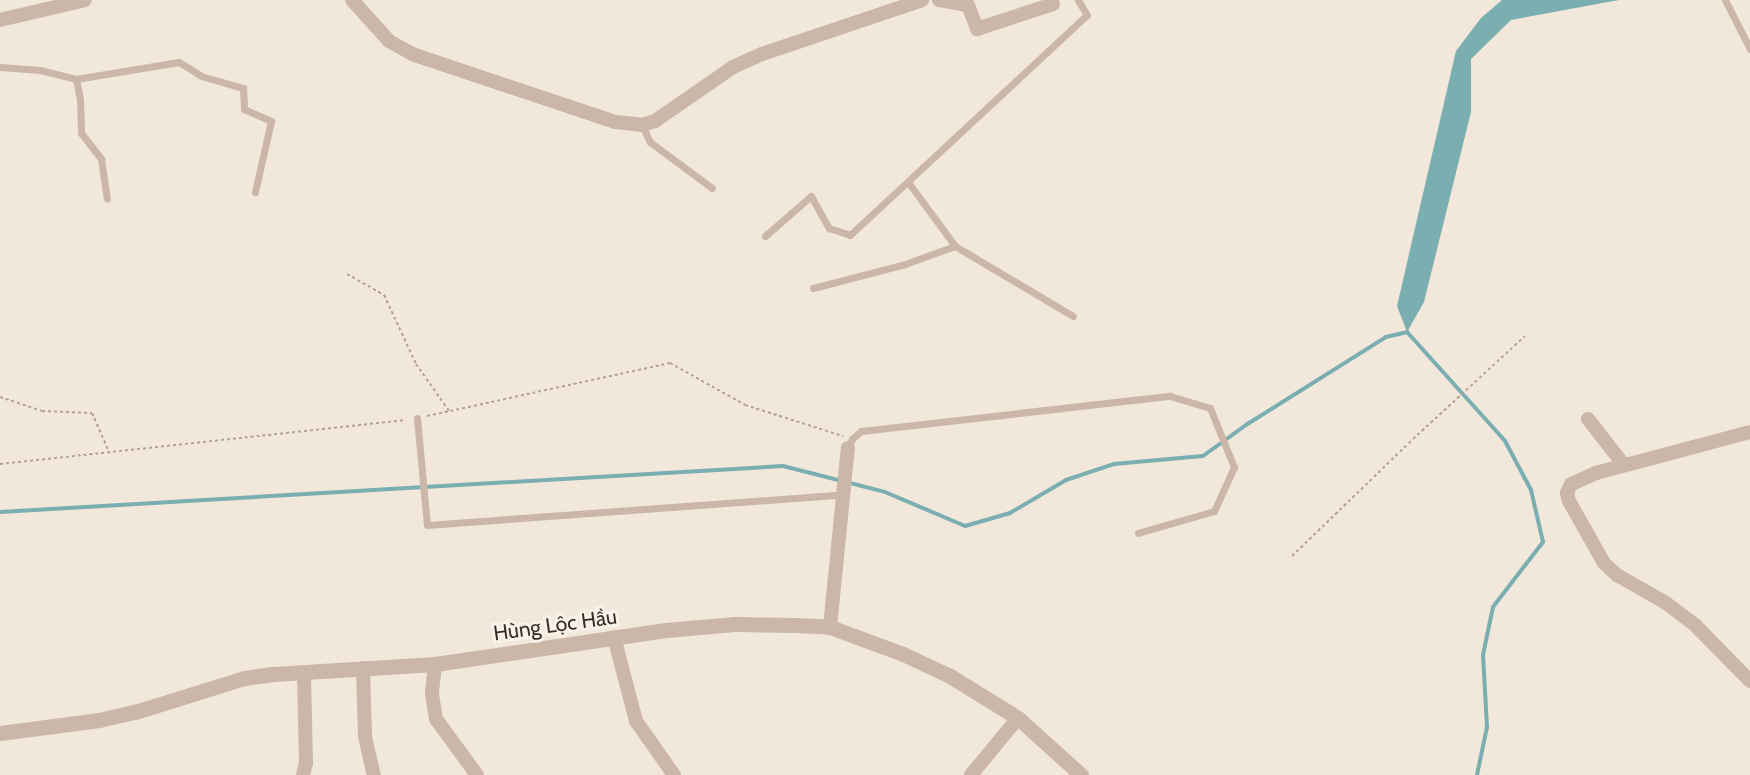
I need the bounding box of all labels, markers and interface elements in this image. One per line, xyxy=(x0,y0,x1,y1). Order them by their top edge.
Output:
street label: Hùng Lộc Hầu xyxy=(492,604,618,646)

